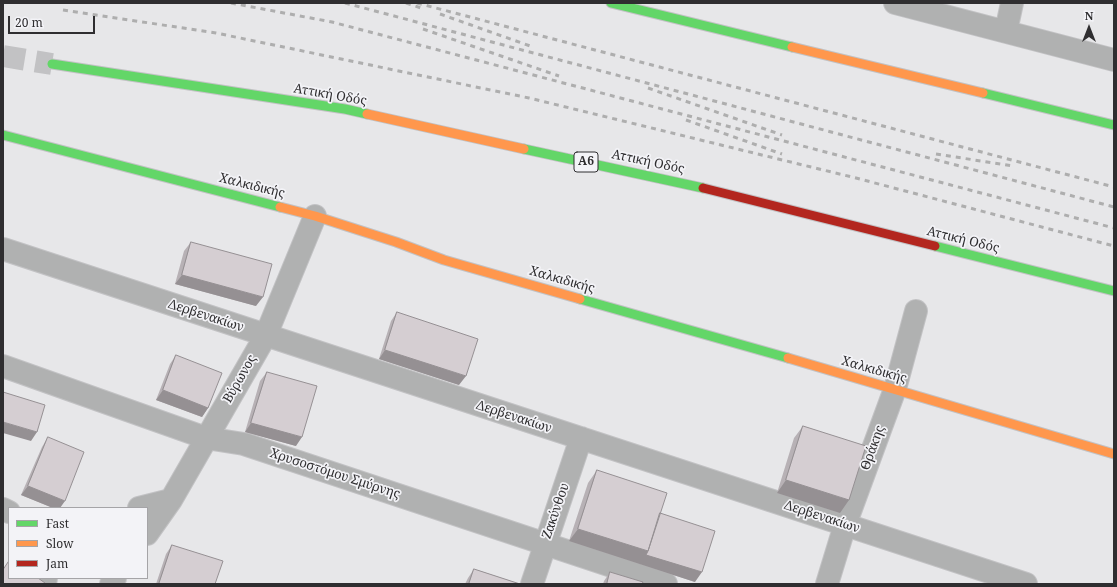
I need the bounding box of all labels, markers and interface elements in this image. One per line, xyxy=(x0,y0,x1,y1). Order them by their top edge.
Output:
scale bar xyxy=(10,8,97,34)
north arrow xyxy=(1069,8,1109,48)
text: N xyxy=(1085,8,1093,23)
text: 20 m xyxy=(15,14,43,31)
street label: Αττική Οδός xyxy=(292,81,368,109)
street label: Αττική Οδός xyxy=(610,147,686,177)
road number: Α6 xyxy=(574,152,598,172)
street label: Χαλκιδικής xyxy=(218,170,286,202)
street label: Αττική Οδός xyxy=(925,223,1001,257)
street label: Χαλκιδικής xyxy=(528,263,596,297)
street label: Δερβενακίων xyxy=(166,296,246,336)
street label: Βύρωνος xyxy=(220,352,260,406)
street label: Χαλκιδικής xyxy=(840,353,908,387)
street label: Δερβενακίων xyxy=(474,397,554,437)
street label: Θράκης xyxy=(858,423,888,473)
street label: Χρυσοστόμου Σμύρνης xyxy=(268,446,402,502)
street label: Ζακύνθου xyxy=(539,481,573,541)
street label: Δερβενακίων xyxy=(782,497,862,537)
legend xyxy=(8,507,148,579)
text: Fast xyxy=(46,515,69,532)
text: Slow xyxy=(46,535,74,552)
text: Jam xyxy=(46,555,68,572)

